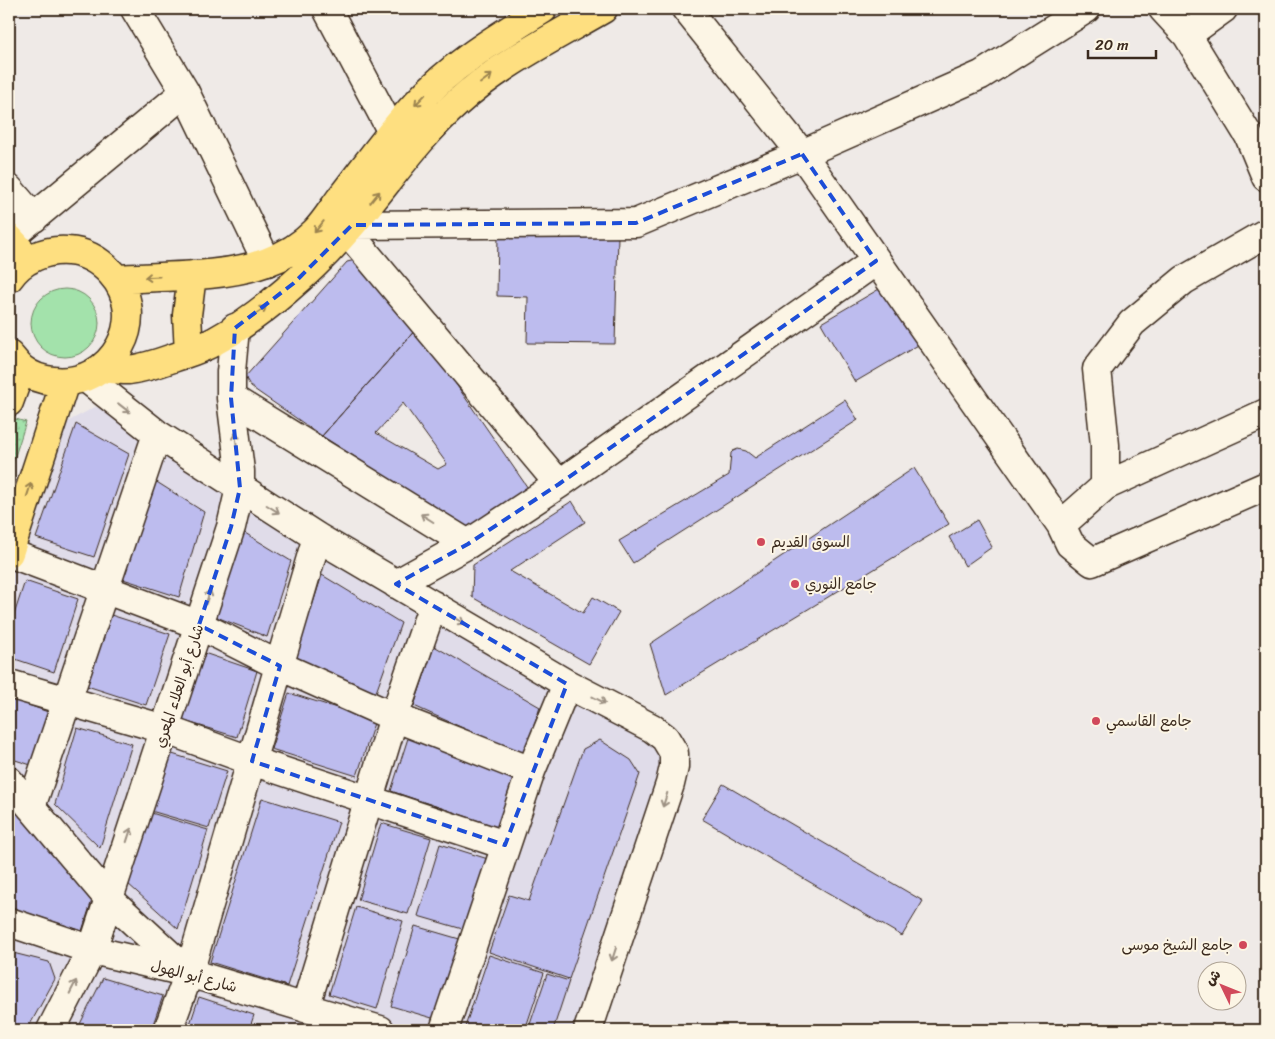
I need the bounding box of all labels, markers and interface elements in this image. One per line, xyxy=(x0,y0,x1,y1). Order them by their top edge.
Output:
scale bar xyxy=(1088,28,1155,60)
text: 20 m xyxy=(1095,32,1129,58)
one-way arrow xyxy=(479,74,492,85)
one-way arrow xyxy=(414,94,426,106)
one-way arrow xyxy=(369,191,380,204)
one-way arrow xyxy=(313,220,324,233)
one-way arrow xyxy=(144,272,160,282)
one-way arrow xyxy=(252,306,266,316)
one-way arrow xyxy=(117,403,130,414)
one-way arrow xyxy=(231,432,241,448)
one-way arrow xyxy=(25,483,35,499)
one-way arrow xyxy=(266,505,280,515)
one-way arrow xyxy=(420,513,434,523)
place label: السوق القديم xyxy=(771,529,850,555)
marker: السوق القديم xyxy=(755,536,767,548)
place label: جامع النوري xyxy=(805,571,877,597)
marker: جامع النوري xyxy=(789,578,801,590)
one-way arrow xyxy=(204,590,213,606)
one-way arrow xyxy=(450,615,464,625)
street label: شارع أبو العلاء المعري xyxy=(147,621,211,751)
one-way arrow xyxy=(591,695,606,705)
place label: جامع القاسمي xyxy=(1106,708,1192,734)
marker: جامع القاسمي xyxy=(1090,715,1102,727)
one-way arrow xyxy=(660,792,669,807)
one-way arrow xyxy=(125,827,135,843)
place label: جامع الشيخ موسى xyxy=(1122,932,1233,958)
marker: جامع الشيخ موسى xyxy=(1237,939,1249,951)
one-way arrow xyxy=(608,946,618,962)
street label: شارع أبو الهول xyxy=(148,952,240,1000)
north arrow xyxy=(1198,962,1248,1012)
text: ش xyxy=(1198,963,1227,992)
one-way arrow xyxy=(69,980,78,995)

